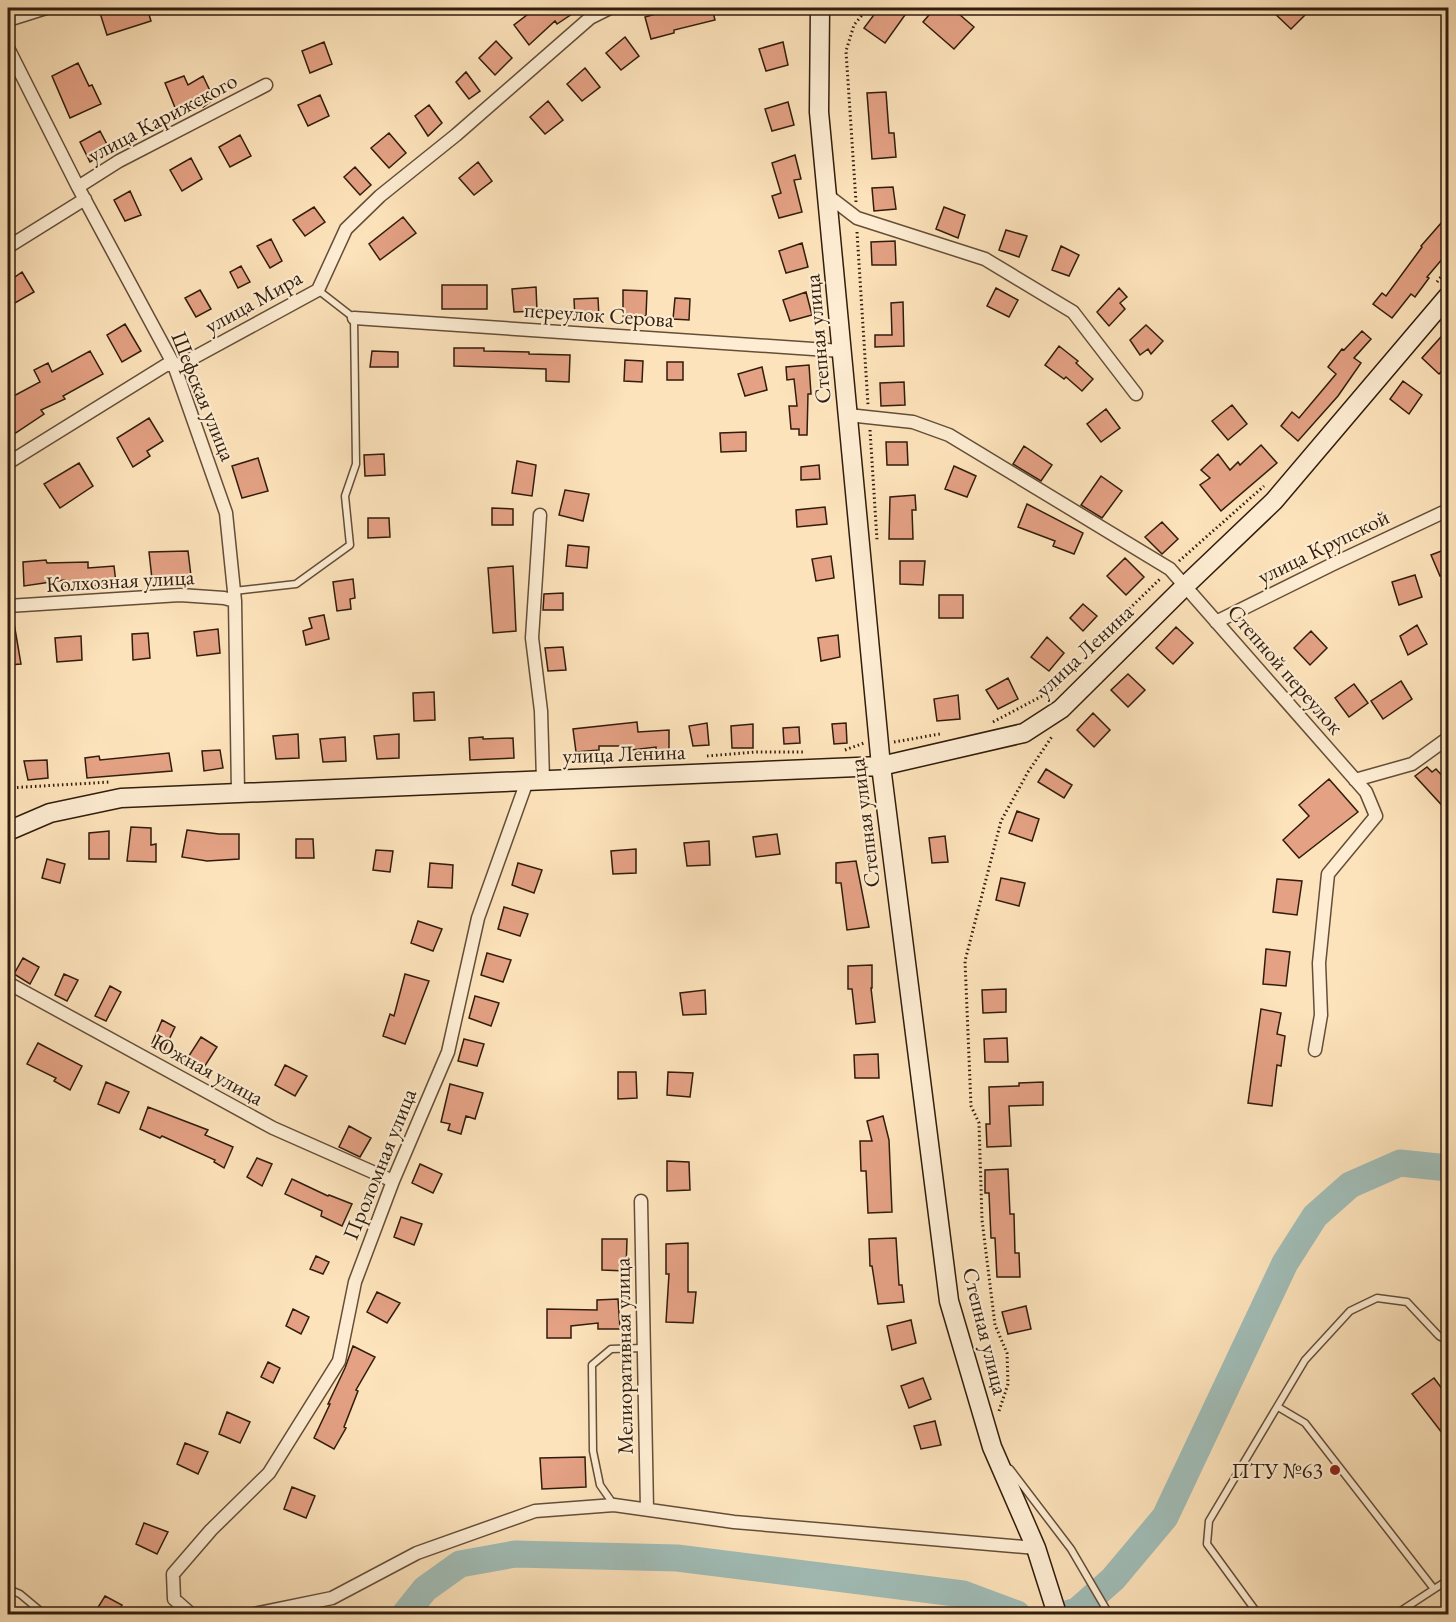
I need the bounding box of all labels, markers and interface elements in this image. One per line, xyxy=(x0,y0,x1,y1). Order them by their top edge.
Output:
street label: улица Карижского xyxy=(82,66,242,169)
street label: улица Мира xyxy=(199,263,307,340)
street label: Степная улица xyxy=(797,273,838,405)
street label: переулок Серова xyxy=(523,295,675,334)
street label: Шефская улица xyxy=(164,327,243,465)
street label: улица Крупской xyxy=(1253,502,1394,591)
street label: Колхозная улица xyxy=(45,562,195,599)
street label: улица Ленина xyxy=(1029,598,1139,703)
street label: Степной переулок xyxy=(1221,598,1350,741)
street label: улица Ленина xyxy=(562,737,686,770)
street label: Степная улица xyxy=(842,756,887,889)
street label: Южная улица xyxy=(147,1027,269,1112)
street label: Проломная улица xyxy=(336,1084,423,1244)
street label: Мелиоративная улица xyxy=(607,1257,640,1455)
street label: Степная улица xyxy=(956,1264,1015,1398)
place label: ПТУ №63 xyxy=(1231,1456,1323,1485)
marker: ПТУ №63 xyxy=(1328,1463,1342,1477)

